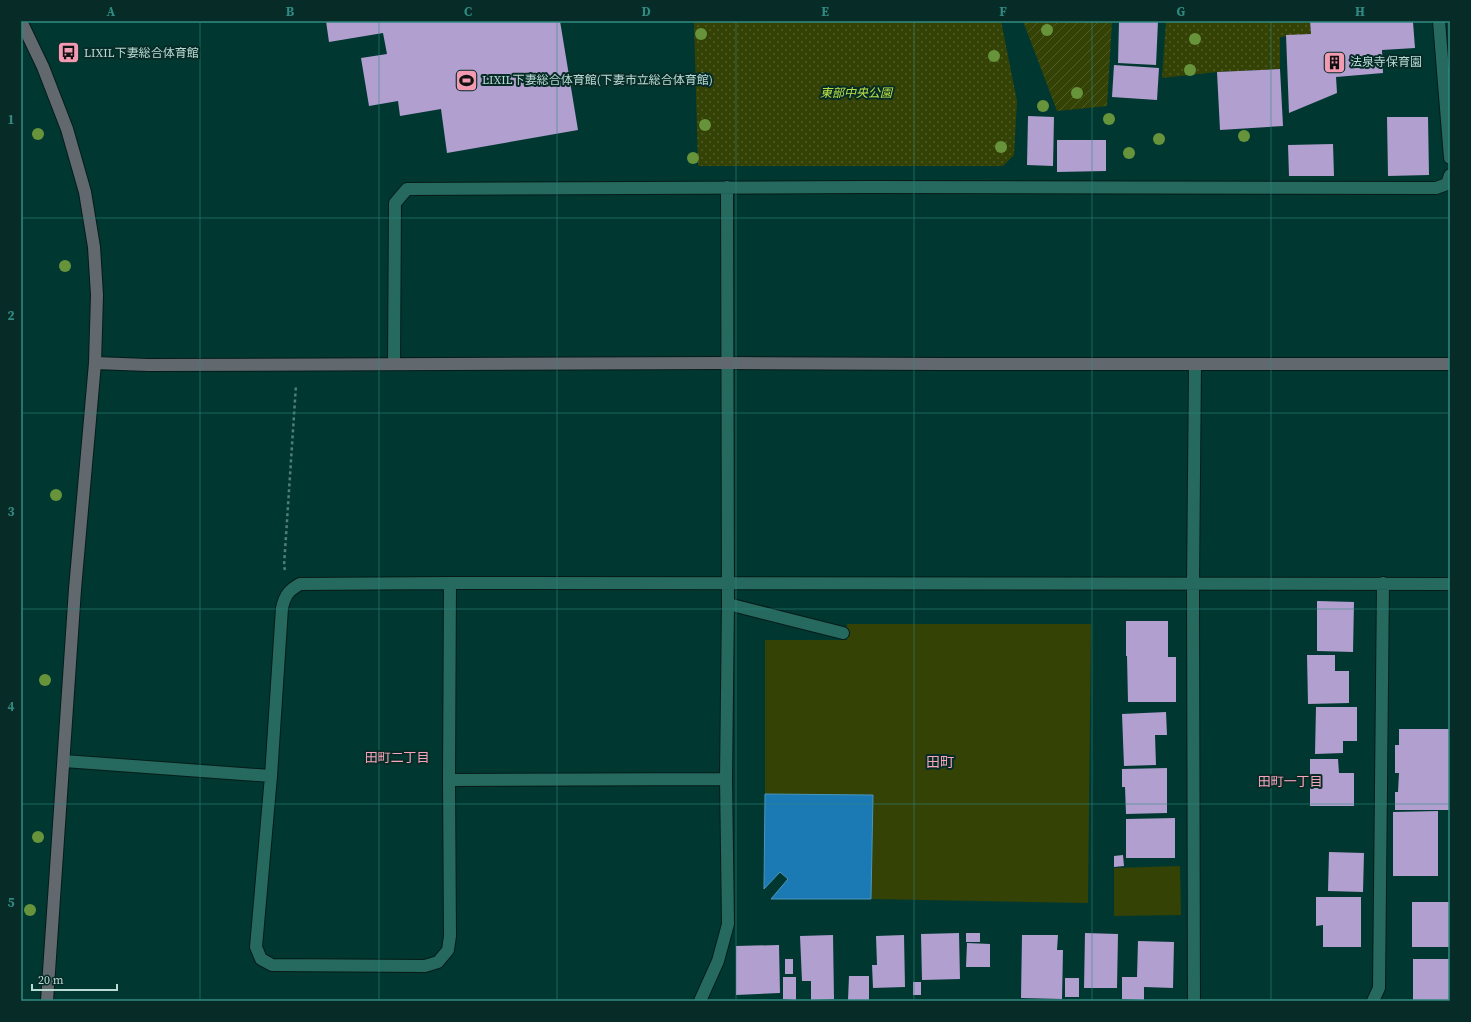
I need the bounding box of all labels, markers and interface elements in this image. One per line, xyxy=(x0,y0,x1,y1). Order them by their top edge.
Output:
text: A xyxy=(107,3,116,20)
text: B xyxy=(286,3,295,20)
text: C xyxy=(464,3,472,20)
text: D xyxy=(641,3,651,20)
text: E xyxy=(821,3,829,20)
text: F xyxy=(999,3,1007,20)
text: G xyxy=(1177,3,1186,20)
text: H xyxy=(1355,3,1365,20)
bus stop icon: LIXIL下妻総合体育館 xyxy=(55,40,81,66)
place label: LIXIL下妻総合体育館 xyxy=(84,45,199,61)
building icon: 法泉寺保育園 xyxy=(1322,49,1348,75)
place label: 法泉寺保育園 xyxy=(1350,54,1422,70)
sports icon: LIXIL下妻総合体育館(下妻市立総合体育館) xyxy=(454,67,480,93)
place label: LIXIL下妻総合体育館(下妻市立総合体育館) xyxy=(482,72,713,88)
park label: 東部中央公園 xyxy=(820,85,894,101)
text: 1 xyxy=(7,111,15,128)
text: 2 xyxy=(7,307,15,324)
text: 3 xyxy=(7,503,15,520)
text: 4 xyxy=(7,698,15,715)
district label: 田町二丁目 xyxy=(364,749,430,766)
district label: 田町 xyxy=(926,752,954,772)
district label: 田町一丁目 xyxy=(1257,773,1323,790)
text: 5 xyxy=(7,894,15,911)
scale bar xyxy=(32,966,117,992)
text: 20 m xyxy=(38,972,64,988)

